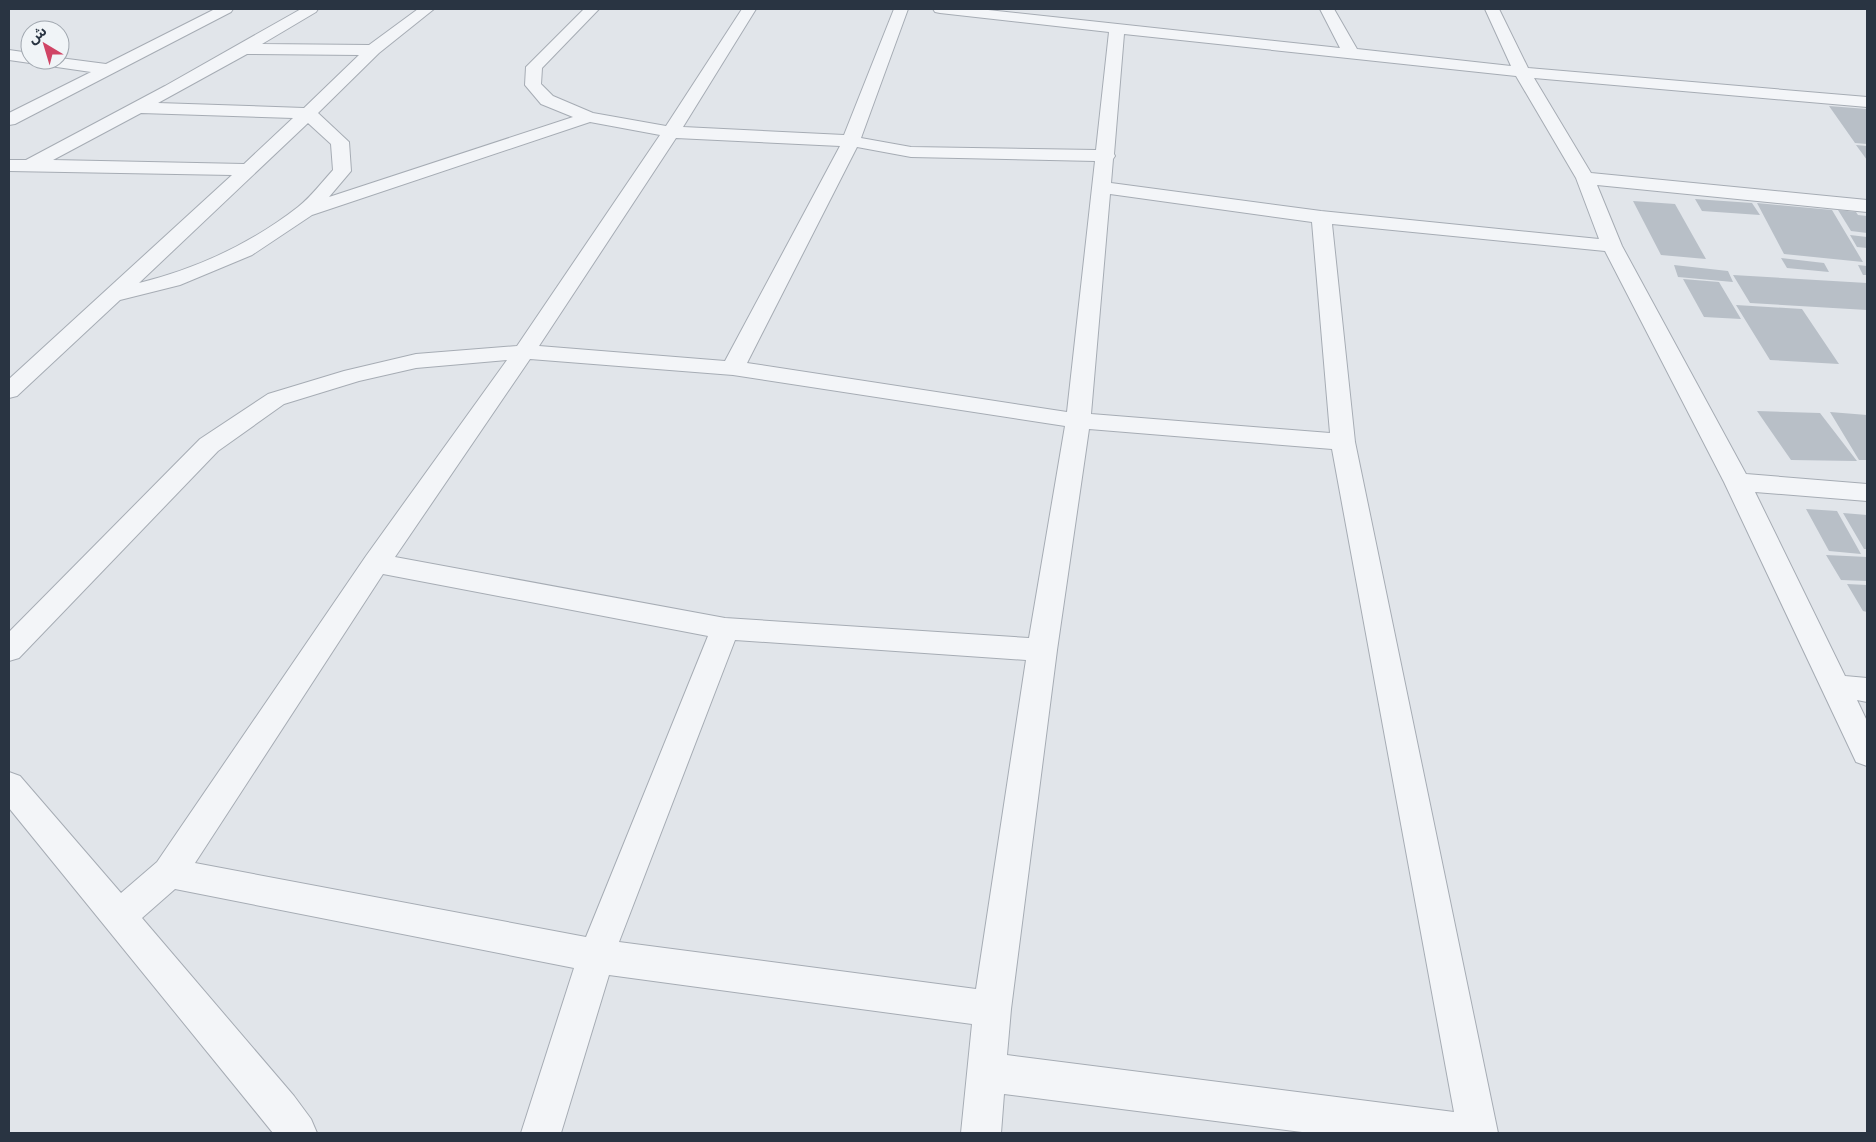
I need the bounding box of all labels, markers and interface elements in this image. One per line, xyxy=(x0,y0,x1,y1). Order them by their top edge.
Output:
north arrow xyxy=(20,20,70,70)
text: ش xyxy=(25,23,50,48)

